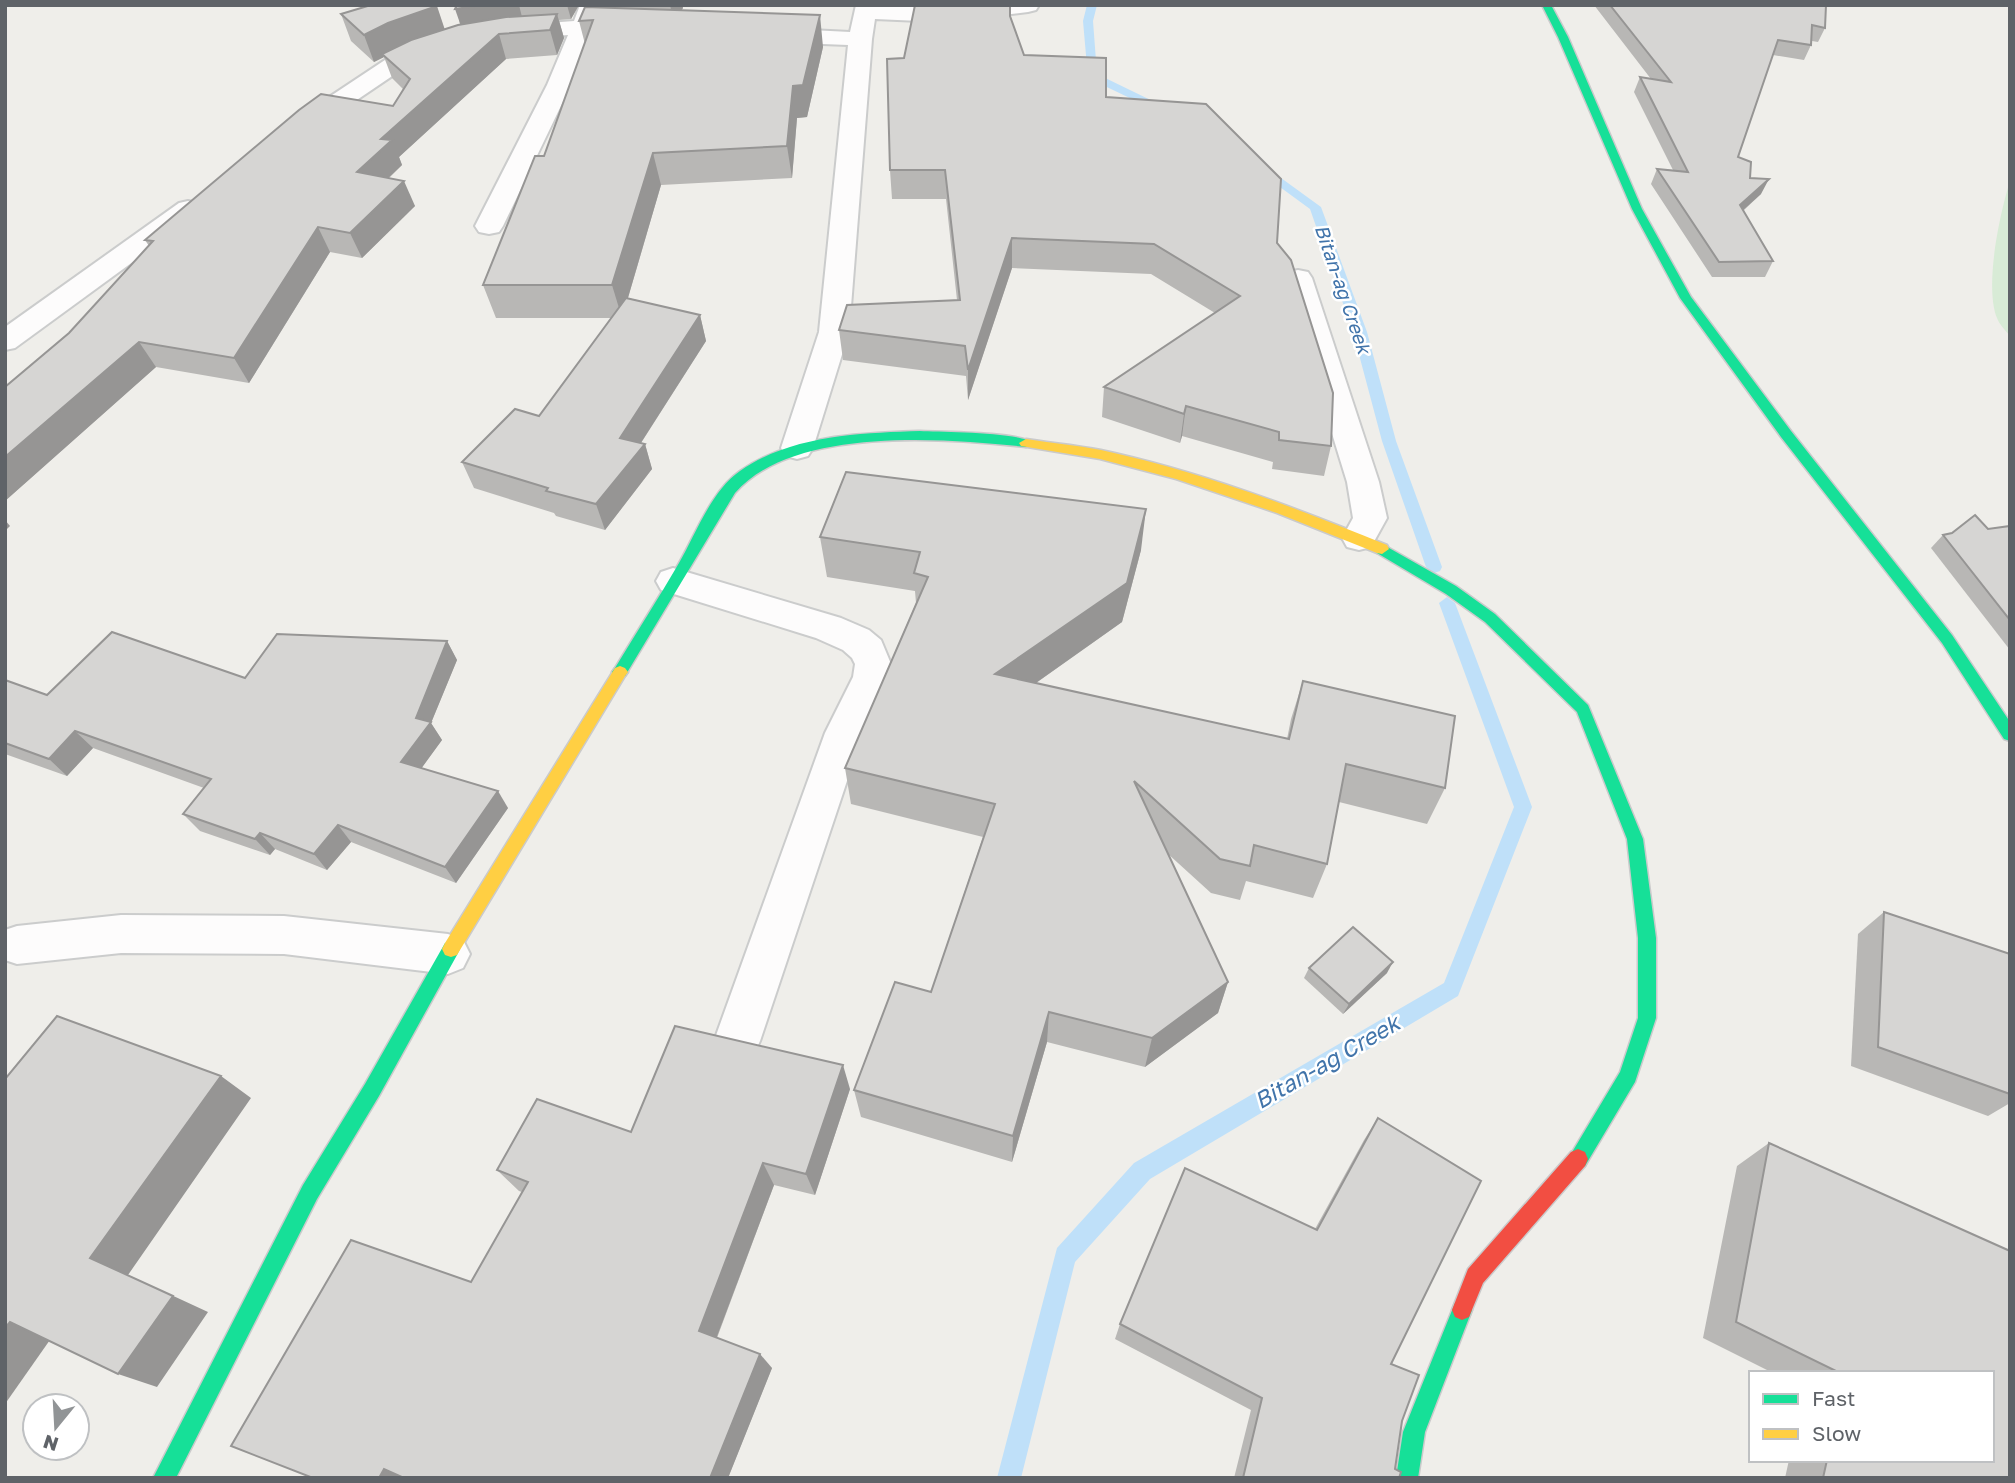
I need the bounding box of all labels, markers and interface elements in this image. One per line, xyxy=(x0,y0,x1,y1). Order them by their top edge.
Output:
water label: Bitan-ag Creek xyxy=(1311,221,1377,359)
water label: Bitan-ag Creek xyxy=(1249,1007,1406,1114)
legend xyxy=(1749,1371,1994,1462)
text: Fast xyxy=(1812,1385,1855,1411)
north arrow xyxy=(21,1392,91,1462)
text: Slow xyxy=(1812,1420,1861,1446)
text: N xyxy=(40,1430,61,1457)

